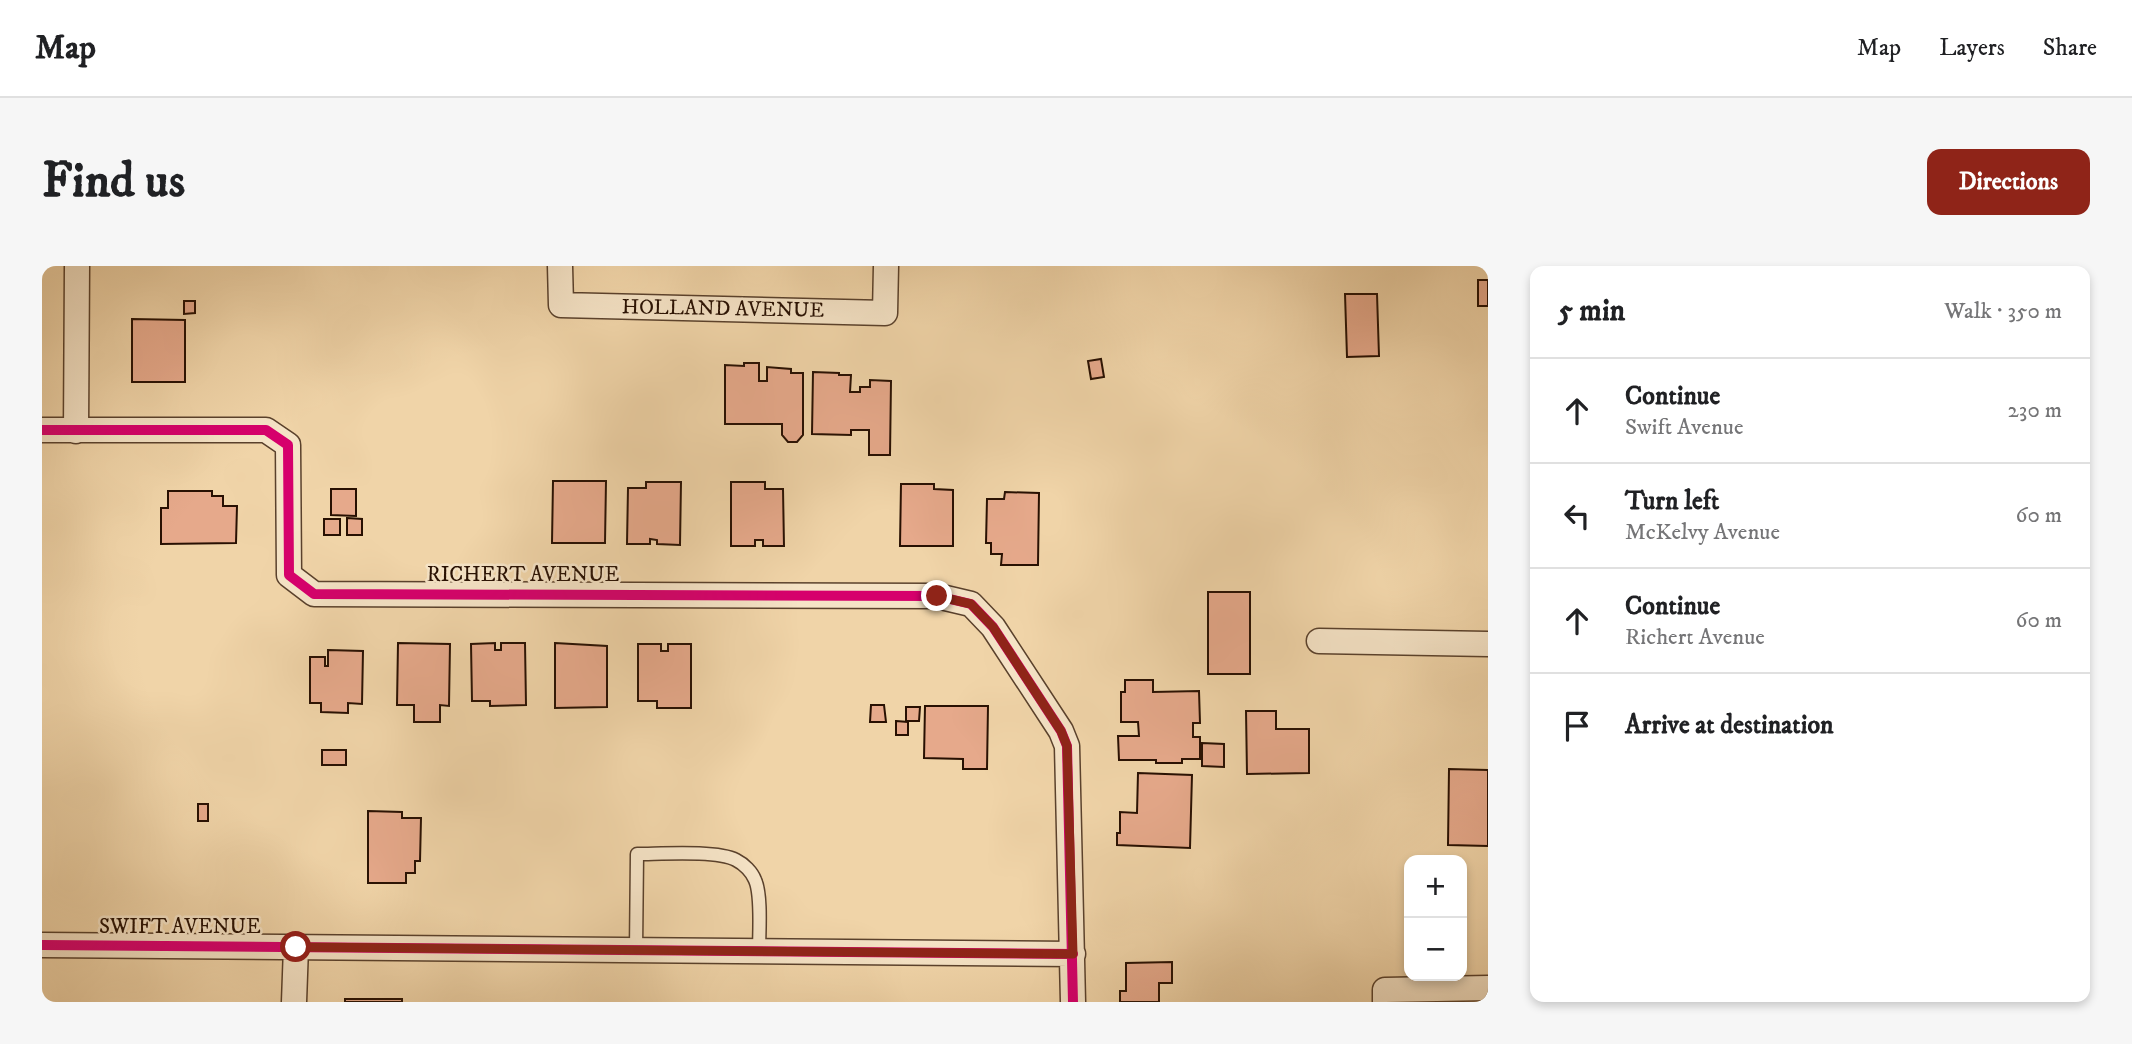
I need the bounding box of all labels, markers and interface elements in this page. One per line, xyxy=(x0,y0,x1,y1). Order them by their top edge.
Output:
text: Map xyxy=(35,28,96,69)
text: Map xyxy=(1857,33,1901,63)
text: Layers xyxy=(1939,33,2005,63)
text: Share xyxy=(2043,33,2097,63)
button: Directions xyxy=(1927,149,2090,215)
text: Find us xyxy=(42,151,185,213)
text: 5 min xyxy=(1558,293,1625,330)
street label: HOLLAND AVENUE xyxy=(621,294,825,324)
text: Walk · 350 m xyxy=(1944,297,2062,326)
text: Continue xyxy=(1625,380,1720,413)
icon: ahead xyxy=(1558,392,1596,430)
text: 230 m xyxy=(2008,396,2062,425)
text: Swift Avenue xyxy=(1625,413,1743,442)
text: Turn left xyxy=(1625,485,1719,518)
icon: left xyxy=(1558,497,1596,535)
text: 60 m xyxy=(2015,501,2062,530)
text: McKelvy Avenue xyxy=(1625,518,1780,547)
street label: RICHERT AVENUE xyxy=(427,562,619,588)
route end xyxy=(921,580,952,611)
text: Continue xyxy=(1625,590,1720,623)
icon: ahead xyxy=(1558,602,1596,640)
text: 60 m xyxy=(2015,606,2062,635)
text: Richert Avenue xyxy=(1625,623,1765,652)
icon: arrive xyxy=(1558,707,1596,745)
text: Arrive at destination xyxy=(1625,709,1834,742)
map controls xyxy=(1404,855,1467,981)
button: + xyxy=(1404,855,1467,918)
street label: SWIFT AVENUE xyxy=(99,914,261,940)
button: − xyxy=(1404,918,1467,981)
route start xyxy=(280,931,311,962)

